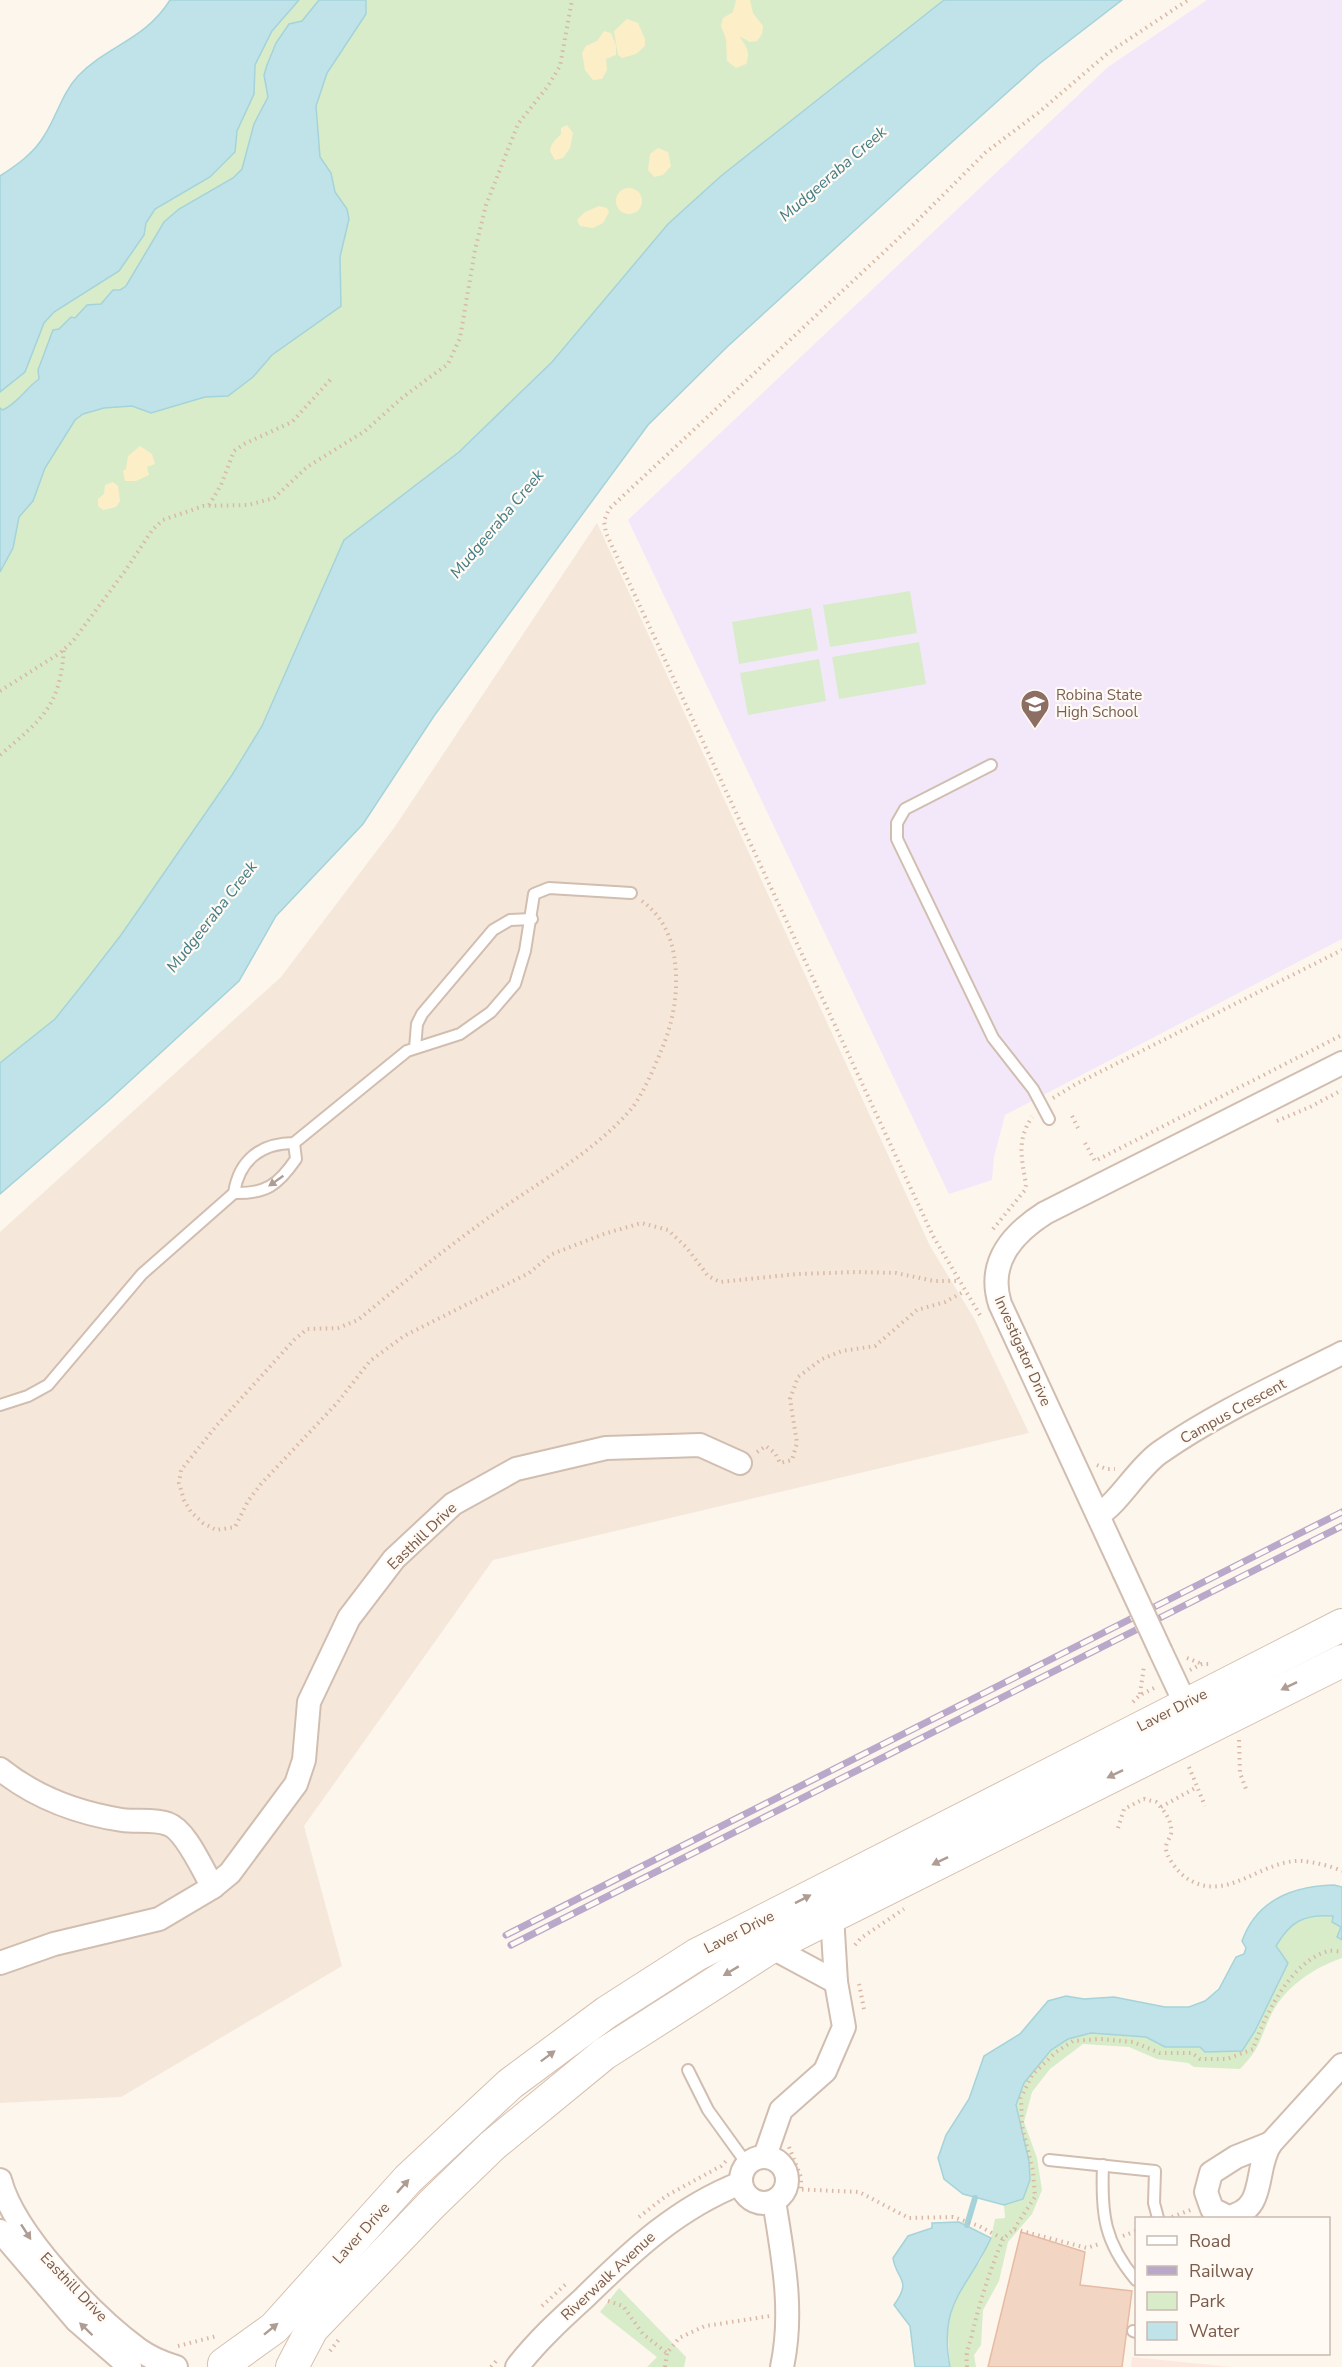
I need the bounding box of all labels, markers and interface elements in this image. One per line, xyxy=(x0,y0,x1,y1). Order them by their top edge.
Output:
water label: Mudgeeraba Creek xyxy=(775,120,892,227)
water label: Mudgeeraba Creek xyxy=(445,464,550,583)
place label: Robina State High School xyxy=(1056,685,1142,722)
school or university icon: Robina State High School xyxy=(1019,688,1051,730)
water label: Mudgeeraba Creek xyxy=(162,856,263,977)
one-way arrow xyxy=(269,1175,285,1187)
street label: Investigator Drive xyxy=(990,1293,1056,1409)
street label: Campus Crescent xyxy=(1177,1373,1290,1448)
street label: Easthill Drive xyxy=(383,1498,461,1574)
one-way arrow xyxy=(1281,1682,1298,1691)
street label: Laver Drive xyxy=(1133,1684,1211,1736)
one-way arrow xyxy=(1106,1768,1124,1778)
one-way arrow xyxy=(932,1856,949,1865)
one-way arrow xyxy=(794,1895,812,1905)
street label: Laver Drive xyxy=(700,1906,778,1958)
one-way arrow xyxy=(722,1966,739,1976)
one-way arrow xyxy=(540,2050,556,2062)
one-way arrow xyxy=(396,2179,409,2194)
street label: Laver Drive xyxy=(328,2198,394,2268)
legend xyxy=(1135,2217,1330,2355)
one-way arrow xyxy=(21,2224,32,2240)
street label: Riverwalk Avenue xyxy=(556,2227,660,2325)
text: Road xyxy=(1189,2229,1231,2253)
street label: Easthill Drive xyxy=(36,2248,112,2326)
text: Railway xyxy=(1189,2259,1254,2283)
text: Park xyxy=(1189,2289,1226,2313)
text: Water xyxy=(1189,2319,1240,2343)
one-way arrow xyxy=(78,2322,93,2336)
one-way arrow xyxy=(263,2323,279,2336)

